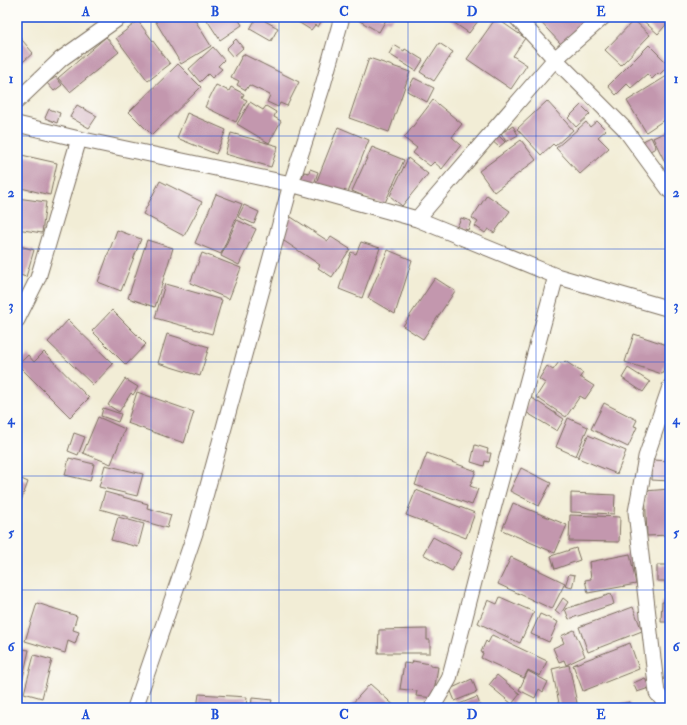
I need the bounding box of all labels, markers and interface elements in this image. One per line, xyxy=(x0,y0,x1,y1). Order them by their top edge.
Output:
text: A xyxy=(81,4,91,20)
text: B xyxy=(211,4,219,20)
text: C xyxy=(339,4,349,20)
text: D xyxy=(467,4,478,20)
text: E xyxy=(596,4,606,20)
text: 1 xyxy=(9,71,14,87)
text: 1 xyxy=(674,71,679,87)
text: 2 xyxy=(8,185,15,201)
text: 2 xyxy=(673,185,680,201)
text: 3 xyxy=(9,298,14,314)
text: 3 xyxy=(674,298,679,314)
text: 4 xyxy=(6,412,15,428)
text: 4 xyxy=(671,412,680,428)
text: 5 xyxy=(8,525,14,541)
text: 5 xyxy=(673,525,679,541)
text: 6 xyxy=(8,639,16,655)
text: 6 xyxy=(673,639,681,655)
text: A xyxy=(81,707,91,723)
text: B xyxy=(211,707,219,723)
text: C xyxy=(339,707,349,723)
text: D xyxy=(467,707,478,723)
text: E xyxy=(596,707,606,723)

